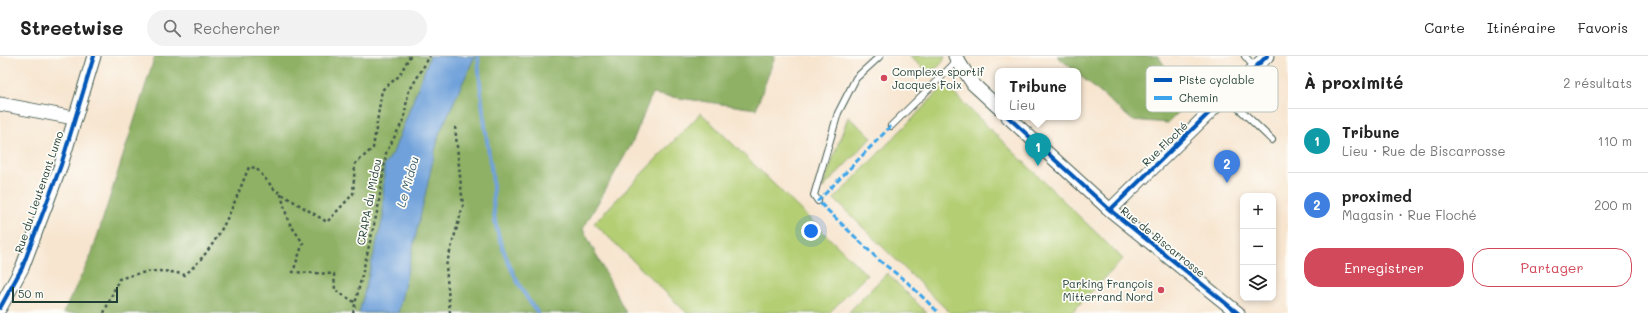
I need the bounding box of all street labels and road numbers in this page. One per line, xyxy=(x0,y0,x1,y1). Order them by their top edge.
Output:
street label: Rue Floché xyxy=(1138,118,1191,169)
street label: Rue du Lieutenant Lumo xyxy=(11,128,67,255)
street label: CRAPA du Midou xyxy=(353,157,384,246)
street label: Rue de Biscarrosse xyxy=(1118,203,1209,280)

